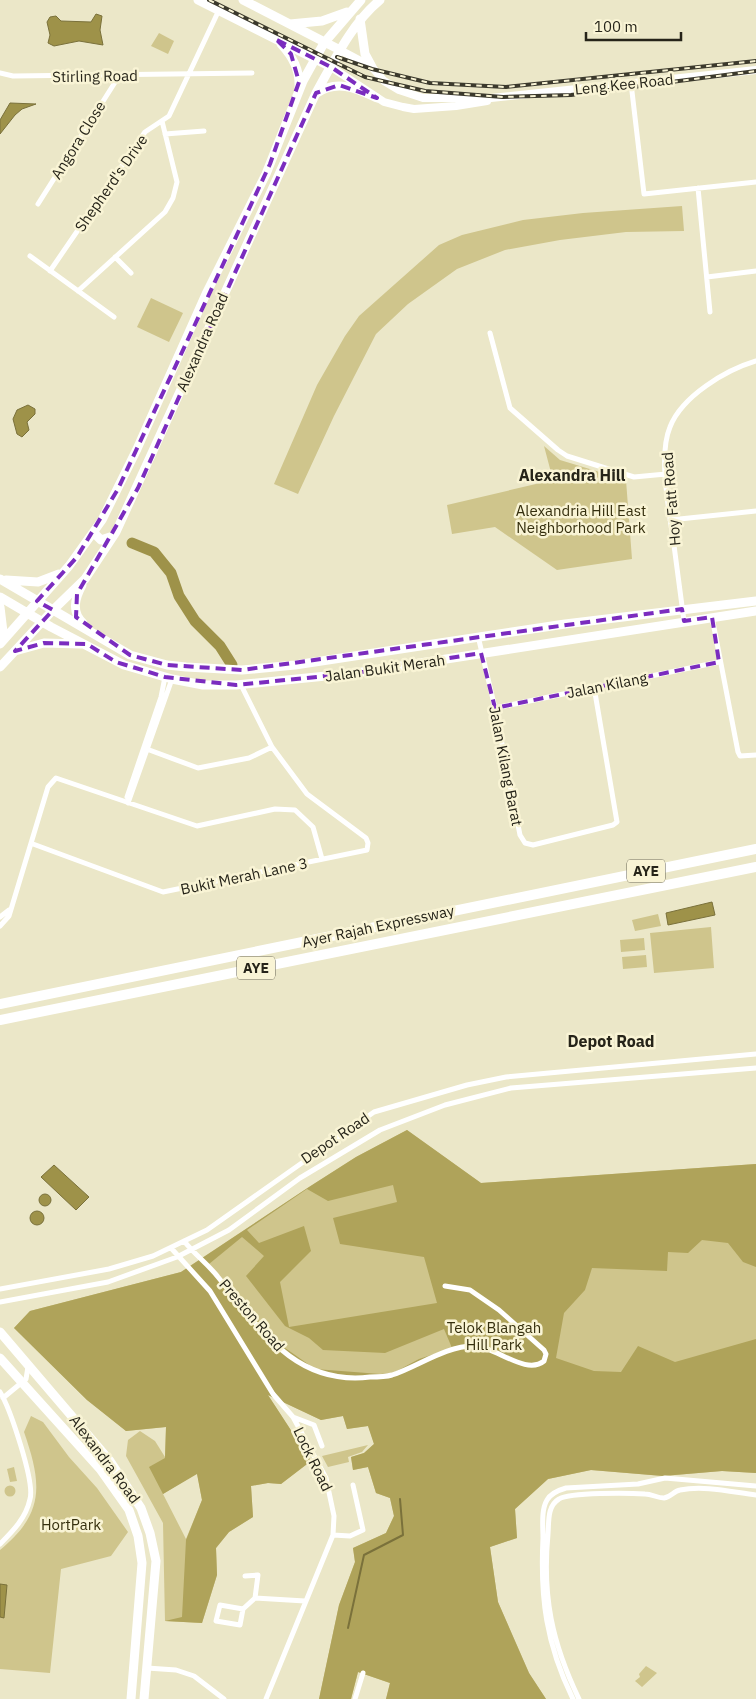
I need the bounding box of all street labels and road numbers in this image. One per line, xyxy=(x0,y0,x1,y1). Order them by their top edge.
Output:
street label: Stirling Road xyxy=(52,66,138,86)
street label: Leng Kee Road xyxy=(574,69,674,99)
street label: Angora Close xyxy=(46,97,110,183)
street label: Shepherd's Drive xyxy=(70,131,152,235)
street label: Alexandra Road xyxy=(172,290,232,394)
street label: Hoy Fatt Road xyxy=(657,451,685,547)
street label: Jalan Bukit Merah xyxy=(324,650,446,686)
street label: Jalan Kilang xyxy=(565,668,649,702)
street label: Jalan Kilang Barat xyxy=(485,704,527,828)
street label: Bukit Merah Lane 3 xyxy=(179,853,309,899)
road number: AYE xyxy=(627,859,665,882)
street label: Ayer Rajah Expressway xyxy=(300,900,456,951)
road number: AYE xyxy=(237,956,275,980)
street label: Depot Road xyxy=(297,1108,373,1168)
street label: Preston Road xyxy=(215,1275,289,1355)
street label: Alexandra Road xyxy=(65,1411,145,1507)
street label: Lock Road xyxy=(289,1424,337,1494)

